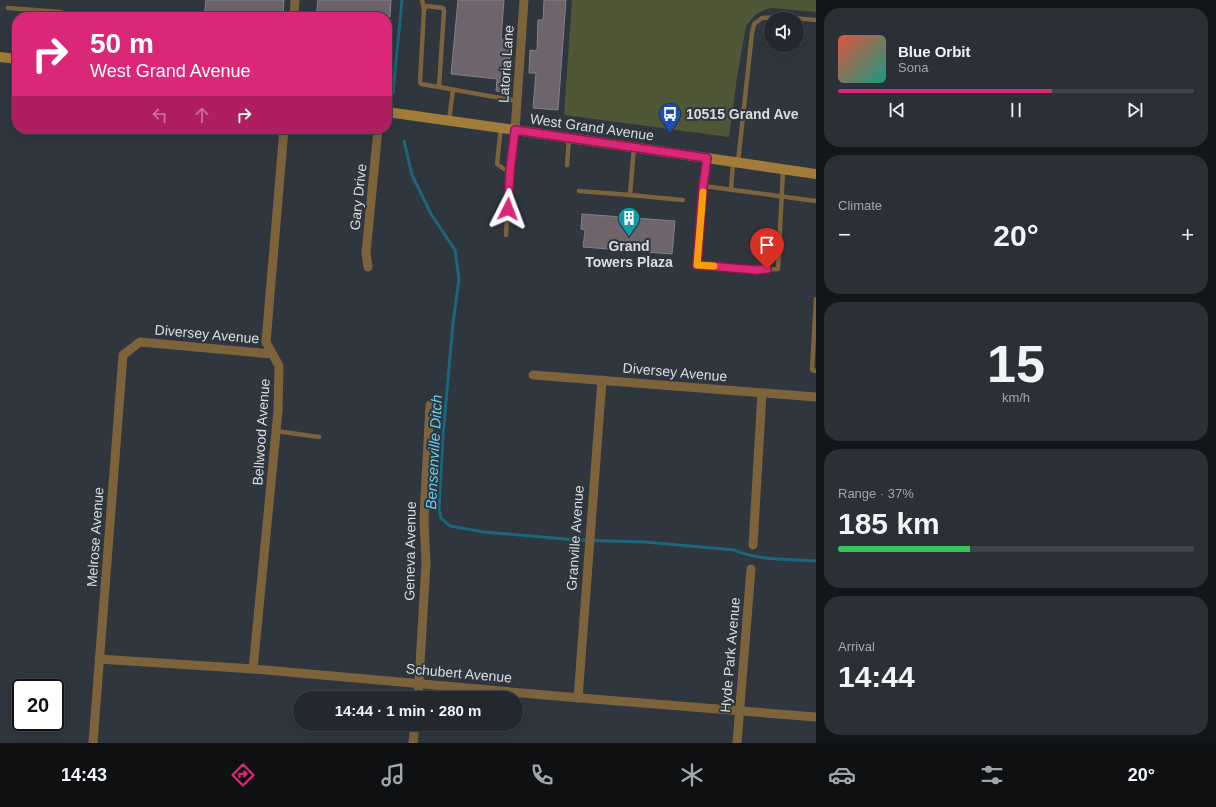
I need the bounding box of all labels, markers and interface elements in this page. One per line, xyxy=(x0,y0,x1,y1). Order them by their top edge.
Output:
map controls xyxy=(764,12,804,52)
button: sound xyxy=(764,12,804,52)
street label: Latoria Lane xyxy=(495,24,517,103)
icon: right xyxy=(24,28,76,80)
text: 50 m xyxy=(90,28,154,59)
text: Blue Orbit xyxy=(898,43,971,60)
text: Sona xyxy=(898,60,928,75)
text: West Grand Avenue xyxy=(90,61,250,81)
icon: previous xyxy=(886,99,908,121)
icon: pause xyxy=(1005,99,1027,121)
icon: next xyxy=(1124,99,1146,121)
bus stop icon: 10515 Grand Ave xyxy=(657,101,683,134)
icon: left xyxy=(149,104,171,126)
icon: ahead xyxy=(191,104,213,126)
icon: right xyxy=(233,104,255,126)
place label: 10515 Grand Ave xyxy=(686,106,799,122)
street label: West Grand Avenue xyxy=(529,110,655,144)
street label: Gary Drive xyxy=(347,163,369,231)
position arrow xyxy=(487,188,529,230)
text: Climate xyxy=(838,198,882,213)
building icon: Grand Towers Plaza xyxy=(616,205,642,238)
text: 20° xyxy=(993,219,1039,252)
text: − xyxy=(838,222,851,247)
text: + xyxy=(1181,222,1194,247)
pin xyxy=(750,228,784,269)
icon: arrive xyxy=(756,234,778,256)
place label: Grand Towers Plaza xyxy=(585,238,673,270)
street label: Diversey Avenue xyxy=(154,321,260,347)
text: 15 xyxy=(987,335,1045,393)
street label: Diversey Avenue xyxy=(622,359,728,385)
street label: Bellwood Avenue xyxy=(249,378,273,486)
text: km/h xyxy=(1002,390,1030,405)
water label: Bensenville Ditch xyxy=(422,394,445,510)
street label: Granville Avenue xyxy=(563,485,587,591)
street label: Melrose Avenue xyxy=(84,486,106,588)
text: Range · 37% xyxy=(838,486,914,501)
street label: Geneva Avenue xyxy=(401,501,419,601)
text: 185 km xyxy=(838,507,940,540)
street label: Hyde Park Avenue xyxy=(717,596,743,713)
text: Arrival xyxy=(838,639,875,654)
street label: Schubert Avenue xyxy=(405,660,513,686)
text: 14:44 xyxy=(838,660,915,693)
speed limit sign: 20 xyxy=(12,679,64,731)
text: 14:44 · 1 min · 280 m xyxy=(335,702,481,719)
icon: directions xyxy=(229,761,257,789)
icon: music xyxy=(379,761,407,789)
icon: phone xyxy=(528,761,556,789)
icon: climate xyxy=(678,761,706,789)
icon: car xyxy=(828,761,856,789)
icon: filters xyxy=(978,761,1006,789)
text: 14:43 xyxy=(61,765,107,785)
text: 20° xyxy=(1128,765,1155,785)

